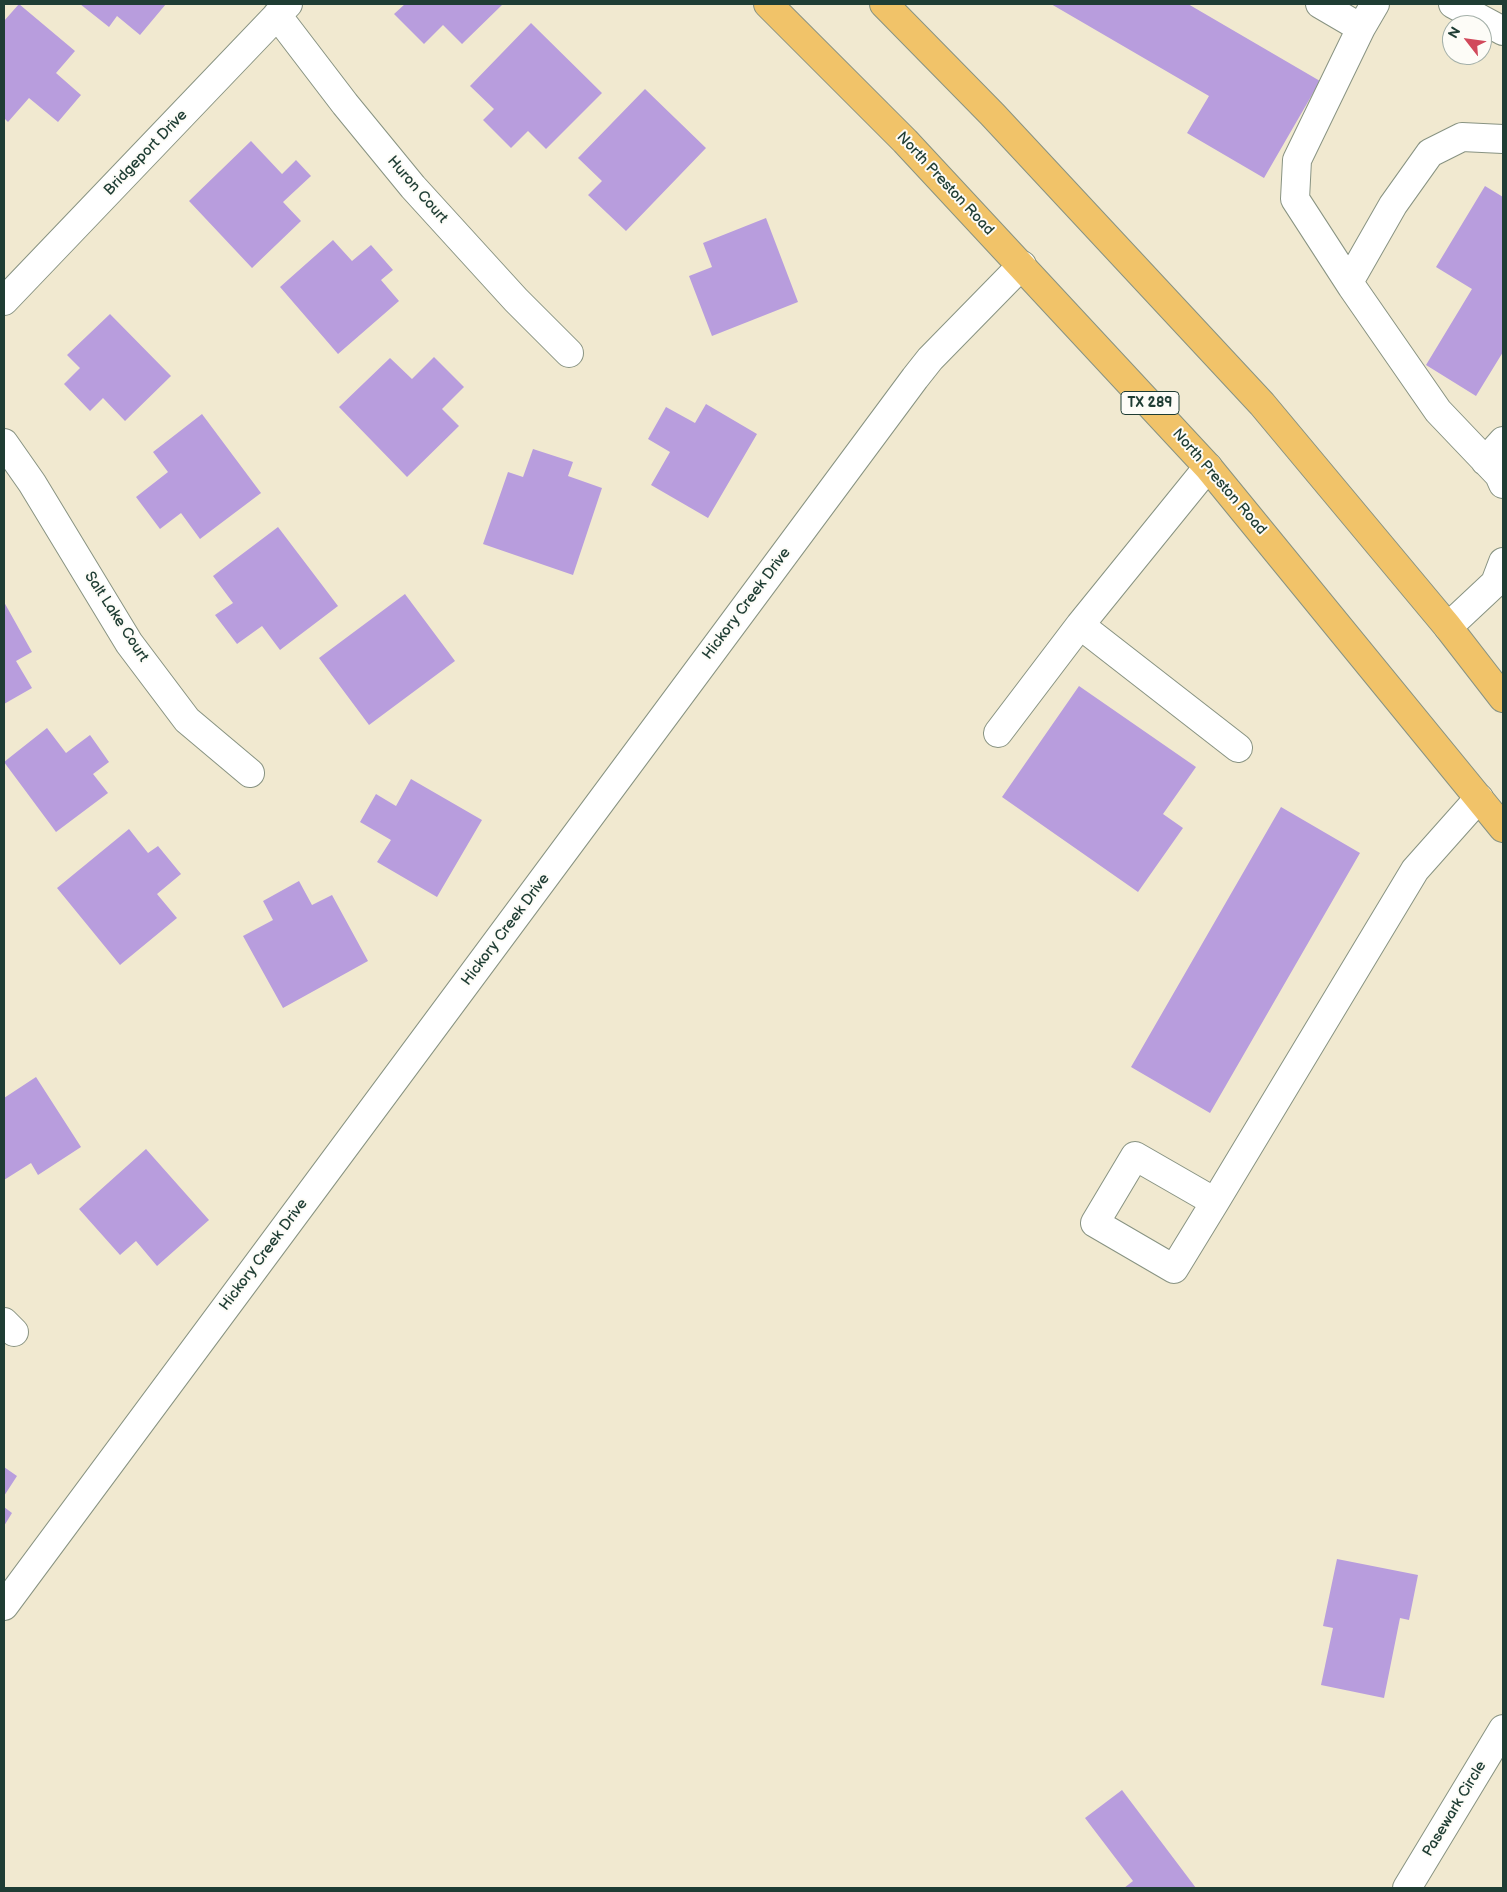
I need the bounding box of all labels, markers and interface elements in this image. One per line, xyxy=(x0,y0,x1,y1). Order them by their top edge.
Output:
north arrow xyxy=(1442,15,1492,65)
text: N xyxy=(1444,24,1464,42)
street label: Bridgeport Drive xyxy=(101,106,191,200)
street label: North Preston Road xyxy=(893,129,997,239)
street label: Huron Court xyxy=(383,153,451,227)
road number: TX 289 xyxy=(1121,392,1179,414)
street label: North Preston Road xyxy=(1168,425,1270,539)
street label: Hickory Creek Drive xyxy=(699,545,795,663)
street label: Salt Lake Court xyxy=(80,569,152,665)
street label: Hickory Creek Drive xyxy=(458,871,554,989)
street label: Hickory Creek Drive xyxy=(216,1196,312,1314)
street label: Pasewark Circle xyxy=(1419,1758,1491,1860)

